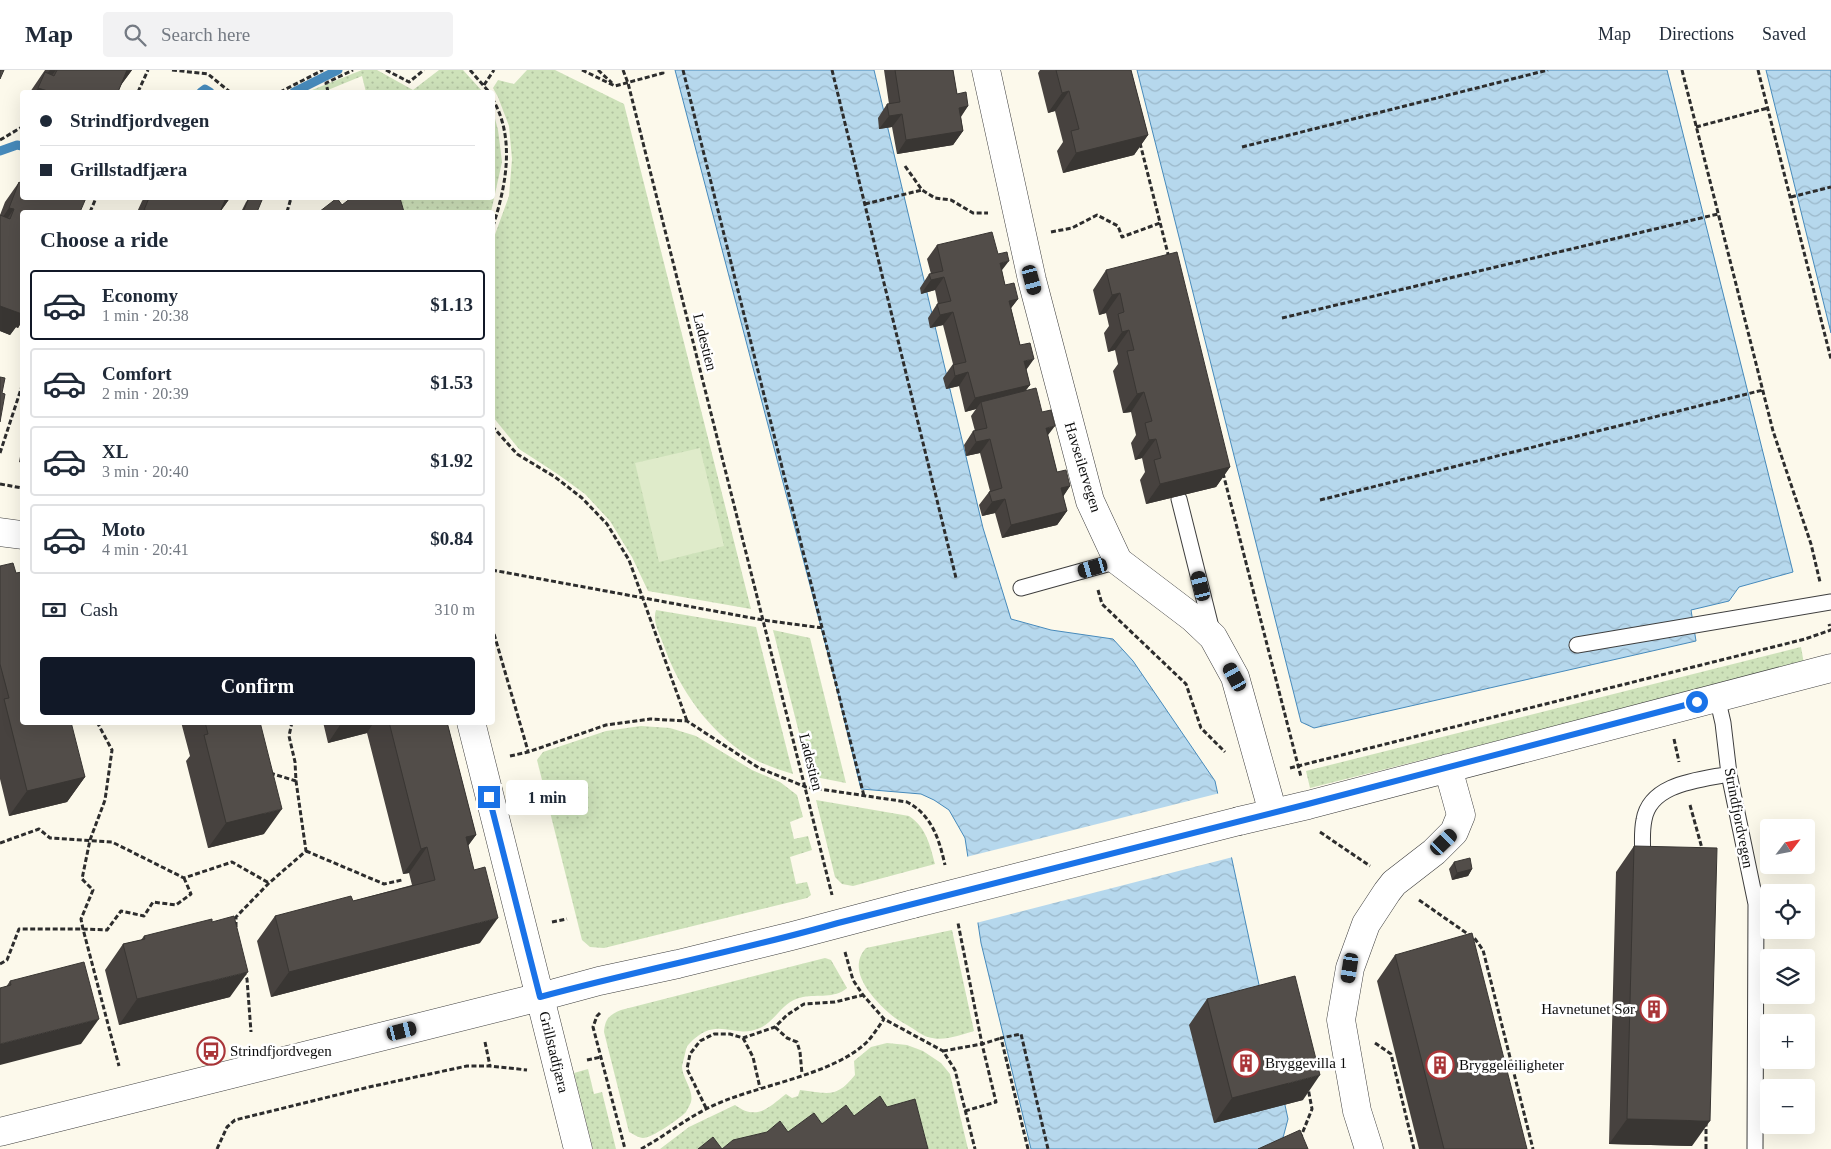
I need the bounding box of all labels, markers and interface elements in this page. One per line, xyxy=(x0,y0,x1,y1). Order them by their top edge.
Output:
search box xyxy=(103,12,453,57)
text: Map xyxy=(25,21,73,47)
icon: search xyxy=(121,21,149,49)
text: Search here xyxy=(161,24,250,45)
text: Map xyxy=(1598,24,1631,44)
text: Directions xyxy=(1659,24,1734,44)
text: Saved xyxy=(1762,24,1806,44)
text: Strindfjordvegen xyxy=(70,110,209,131)
text: Grillstadfjæra xyxy=(70,159,187,180)
text: Choose a ride xyxy=(40,227,168,252)
car xyxy=(1020,264,1043,296)
icon: car xyxy=(42,283,87,328)
text: Economy xyxy=(102,285,178,306)
text: $1.13 xyxy=(430,294,473,315)
text: 1 min · 20:38 xyxy=(102,307,189,324)
street label: Ladestien xyxy=(690,312,720,373)
icon: car xyxy=(42,361,87,406)
text: Comfort xyxy=(102,363,172,384)
text: $1.53 xyxy=(430,372,473,393)
text: 2 min · 20:39 xyxy=(102,385,189,402)
street label: Havseilervegen xyxy=(1062,420,1104,514)
icon: car xyxy=(42,439,87,484)
text: XL xyxy=(102,441,128,462)
text: $1.92 xyxy=(430,450,473,471)
text: 3 min · 20:40 xyxy=(102,463,189,480)
icon: car xyxy=(42,517,87,562)
text: Moto xyxy=(102,519,145,540)
text: $0.84 xyxy=(430,528,473,549)
text: 4 min · 20:41 xyxy=(102,541,189,558)
car xyxy=(1076,557,1109,579)
car xyxy=(1190,570,1211,602)
icon: cash xyxy=(40,596,68,624)
text: Cash xyxy=(80,599,118,620)
text: 310 m xyxy=(435,601,475,618)
button: Confirm xyxy=(40,657,475,715)
car xyxy=(1221,660,1248,694)
route start xyxy=(1686,691,1708,713)
street label: Ladestien xyxy=(796,732,826,793)
street label: Strindfjordvegen xyxy=(1721,767,1757,870)
callout: 1 min xyxy=(506,780,589,814)
route end xyxy=(478,786,500,808)
text: 1 min xyxy=(528,789,566,806)
north arrow xyxy=(1760,819,1815,874)
map controls xyxy=(1760,819,1815,1134)
car xyxy=(1428,826,1460,858)
button: locate xyxy=(1760,884,1815,939)
button: layers xyxy=(1760,949,1815,1004)
car xyxy=(1340,952,1359,984)
building icon: Havnetunet Sør xyxy=(1639,994,1669,1024)
place label: Havnetunet Sør xyxy=(1541,1001,1635,1017)
street label: Grillstadfjæra xyxy=(536,1010,572,1095)
button: + xyxy=(1760,1014,1815,1069)
car xyxy=(385,1020,418,1042)
bus stop icon: Strindfjordvegen xyxy=(196,1036,226,1066)
place label: Strindfjordvegen xyxy=(230,1043,332,1059)
building icon: Bryggevilla 1 xyxy=(1231,1048,1261,1078)
building icon: Bryggeleiligheter xyxy=(1425,1050,1455,1080)
place label: Bryggevilla 1 xyxy=(1265,1055,1347,1071)
place label: Bryggeleiligheter xyxy=(1459,1057,1564,1073)
button: − xyxy=(1760,1079,1815,1134)

